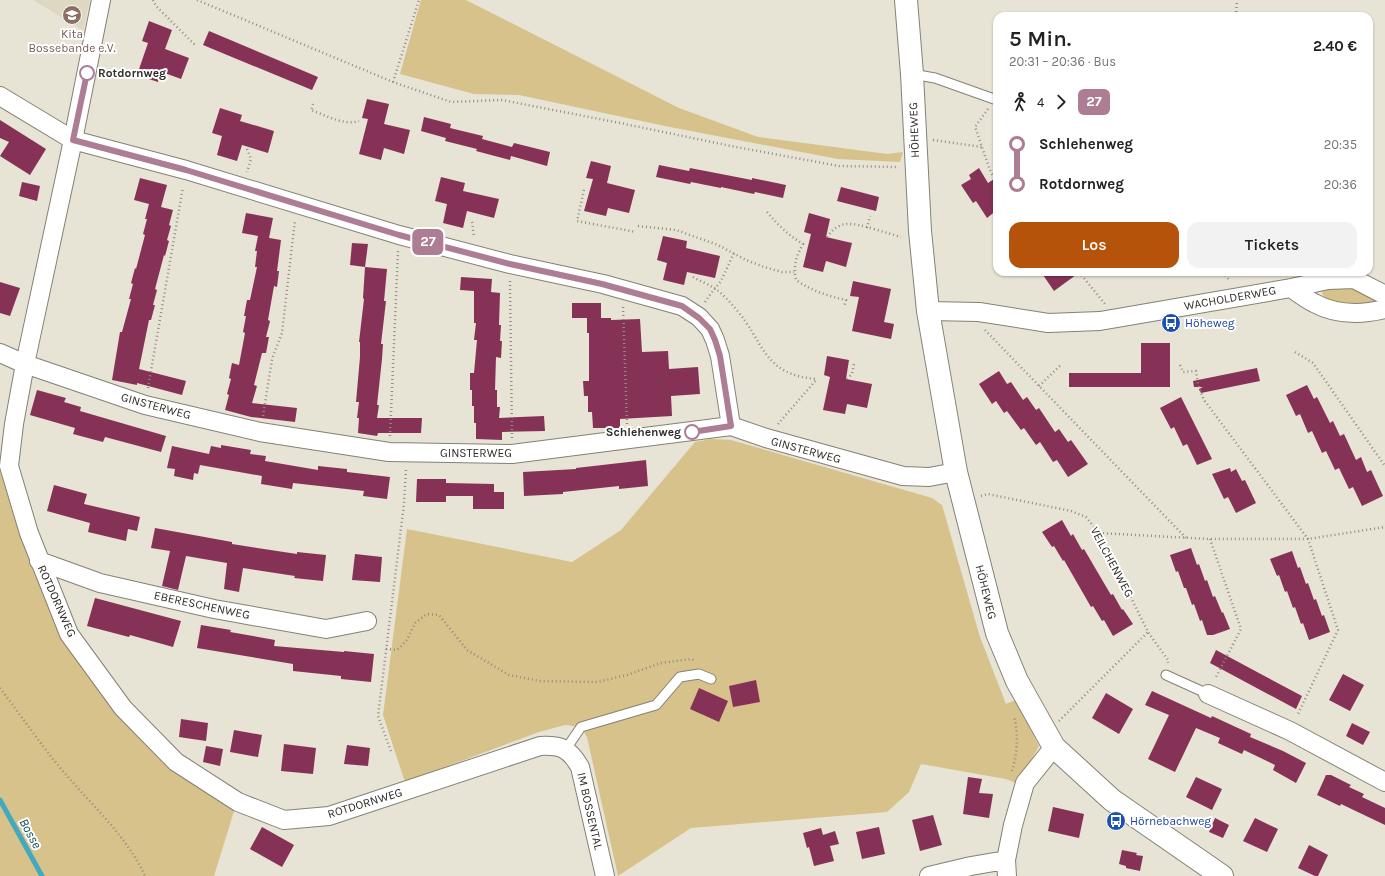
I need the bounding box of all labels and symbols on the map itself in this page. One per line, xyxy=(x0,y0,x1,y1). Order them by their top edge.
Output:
school or university icon: Kita Bossebande e.V. xyxy=(61,4,83,26)
place label: Kita Bossebande e.V. xyxy=(28,27,116,55)
marker: Rotdornweg xyxy=(79,65,95,81)
place label: Rotdornweg xyxy=(98,66,166,80)
street label: HÖHEWEG xyxy=(906,102,922,158)
line badge: 27 xyxy=(410,229,446,255)
street label: WACHOLDERWEG xyxy=(1183,283,1277,313)
bus stop icon: Höheweg xyxy=(1160,312,1182,334)
place label: Höheweg xyxy=(1185,316,1235,330)
street label: GINSTERWEG xyxy=(119,390,193,422)
marker: Schlehenweg xyxy=(684,424,700,440)
place label: Schlehenweg xyxy=(606,425,681,439)
street label: GINSTERWEG xyxy=(769,434,843,466)
street label: GINSTERWEG xyxy=(440,446,512,460)
street label: VEILCHENWEG xyxy=(1088,524,1136,600)
street label: ROTDORNWEG xyxy=(35,563,79,639)
street label: HÖHEWEG xyxy=(972,563,1000,621)
street label: EBERESCHENWEG xyxy=(153,588,251,622)
street label: IM BOSSENTAL xyxy=(574,771,606,851)
street label: ROTDORNWEG xyxy=(326,785,404,821)
bus stop icon: Hörnebachweg xyxy=(1105,810,1127,832)
place label: Hörnebachweg xyxy=(1130,814,1211,828)
water label: Bosse xyxy=(16,816,45,851)

